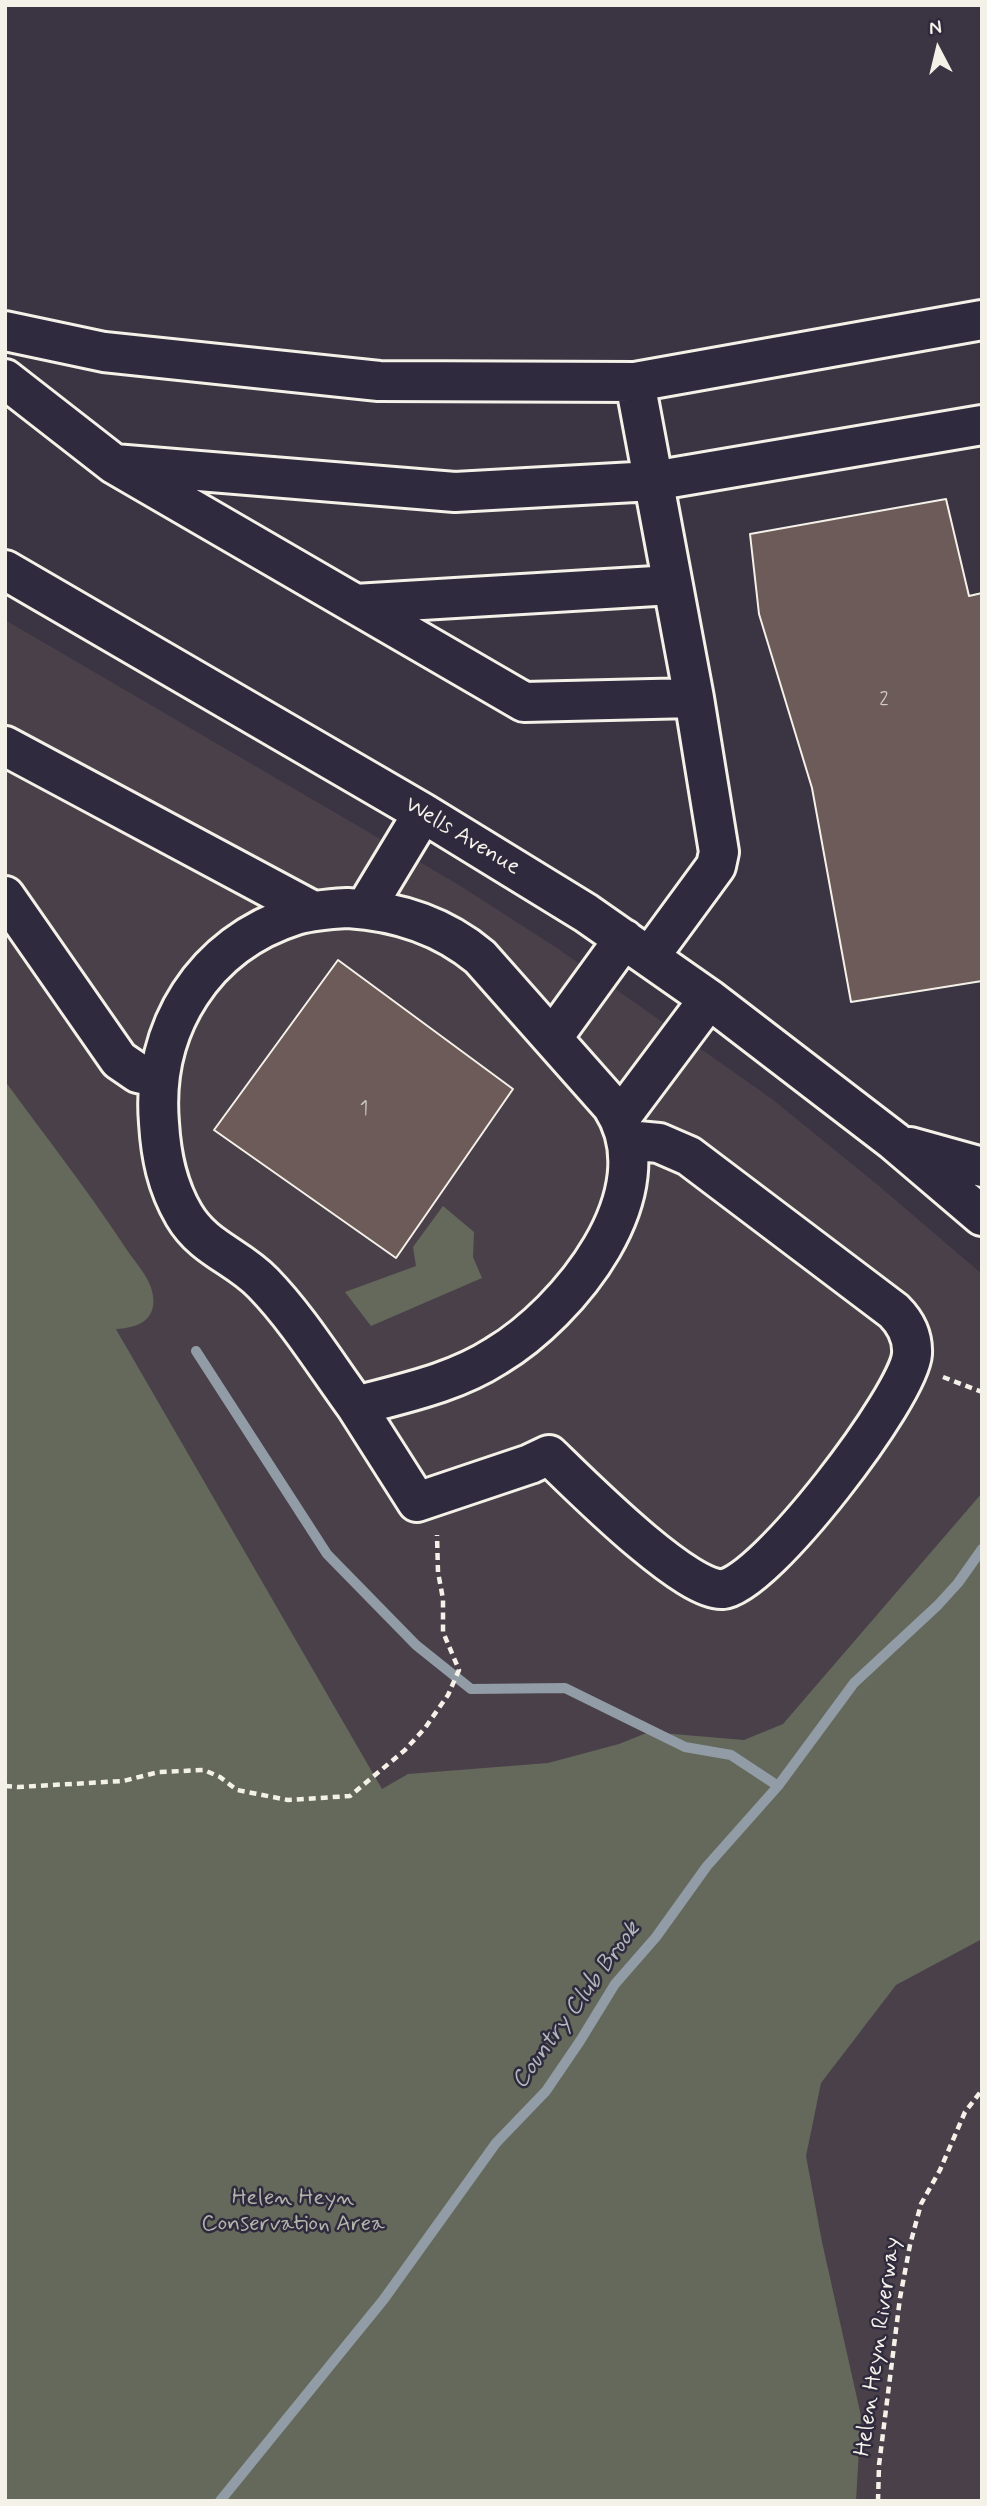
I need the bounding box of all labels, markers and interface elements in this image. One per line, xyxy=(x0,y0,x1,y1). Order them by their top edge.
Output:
north arrow xyxy=(903,14,973,84)
text: N xyxy=(928,14,943,41)
house number: 2 xyxy=(879,690,889,712)
street label: Wells Avenue xyxy=(399,792,525,882)
house number: 1 xyxy=(360,1099,368,1121)
water label: Country Club Brook xyxy=(507,1917,647,2095)
park label: Helen Heyn Conservation Area xyxy=(201,2185,385,2239)
street label: Helen Heyn Riverway xyxy=(850,2236,908,2458)

